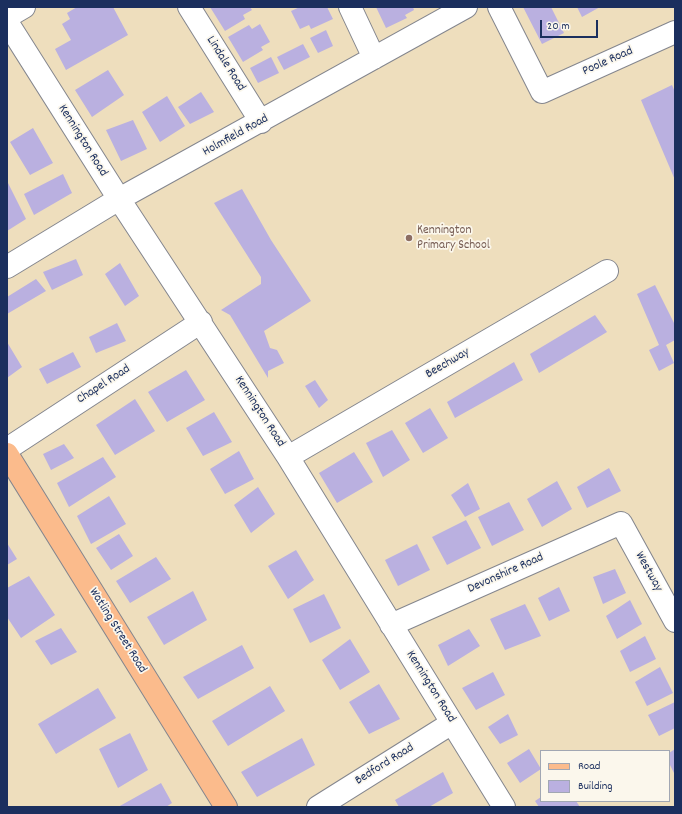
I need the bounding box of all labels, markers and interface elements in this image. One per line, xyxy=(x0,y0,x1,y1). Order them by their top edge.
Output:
scale bar xyxy=(542,12,600,38)
text: 20 m xyxy=(547,18,570,35)
street label: Lindale Road xyxy=(202,34,248,94)
street label: Poole Road xyxy=(580,44,636,80)
street label: Kennington Road xyxy=(54,102,110,180)
street label: Holmfield Road xyxy=(200,112,272,160)
place label: Kennington Primary School xyxy=(417,223,490,254)
marker: Kennington Primary School xyxy=(404,233,414,243)
street label: Beechway xyxy=(423,345,473,383)
street label: Chapel Road xyxy=(74,362,134,408)
street label: Kennington Road xyxy=(230,373,288,451)
street label: Westway xyxy=(631,549,665,595)
street label: Devonshire Road xyxy=(466,550,546,598)
street label: Watling Street Road xyxy=(85,586,149,676)
street label: Kennington Road xyxy=(402,648,458,726)
street label: Bedford Road xyxy=(353,741,417,789)
legend xyxy=(540,750,670,802)
text: Road xyxy=(578,758,600,775)
text: Building xyxy=(578,778,613,795)

